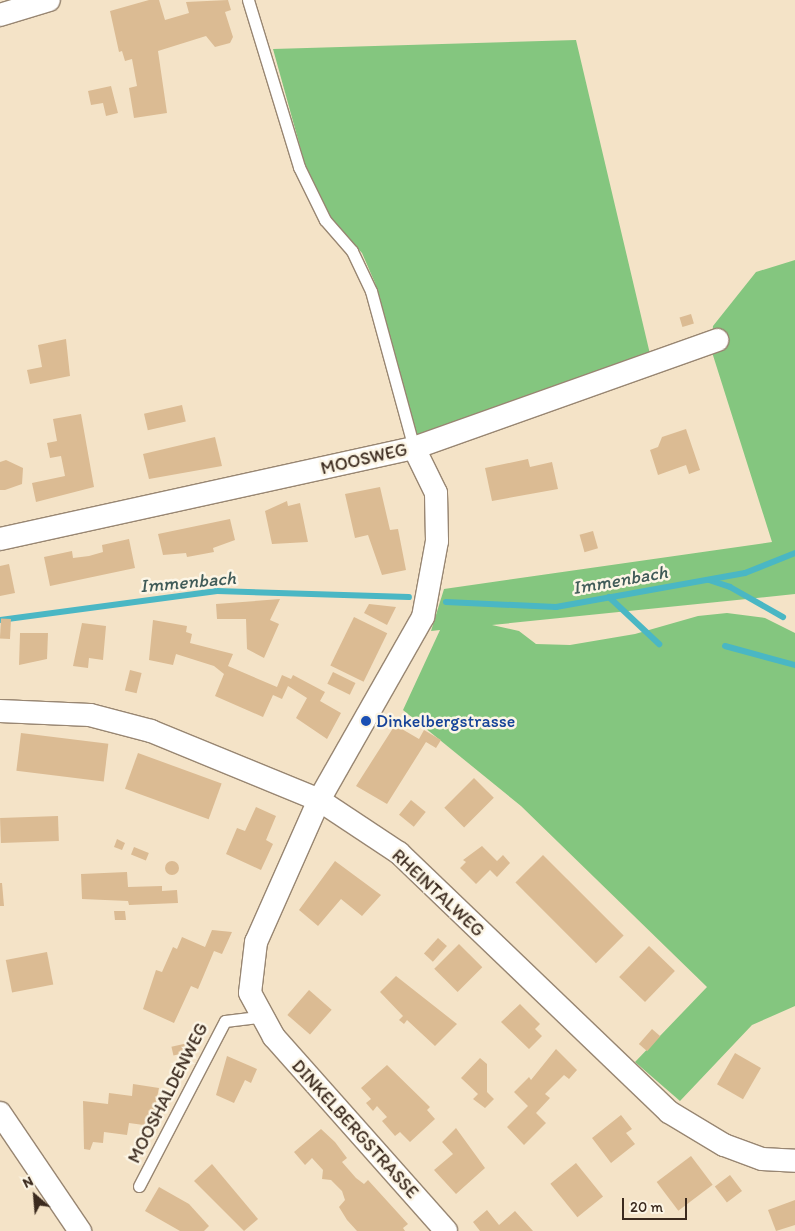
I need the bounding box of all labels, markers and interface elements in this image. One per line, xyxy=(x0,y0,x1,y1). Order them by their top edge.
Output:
street label: MOOSWEG xyxy=(319,439,409,479)
water label: Immenbach xyxy=(571,560,669,600)
water label: Immenbach xyxy=(139,566,237,598)
place label: Dinkelbergstrasse xyxy=(376,710,515,732)
marker: Dinkelbergstrasse xyxy=(360,715,372,727)
street label: RHEINTALWEG xyxy=(387,845,489,941)
street label: MOOSHALDENWEG xyxy=(123,1019,213,1167)
street label: DINKELBERGSTRASSE xyxy=(287,1055,423,1203)
north arrow xyxy=(10,1171,60,1221)
text: N xyxy=(20,1172,36,1192)
scale bar xyxy=(625,1188,690,1220)
text: 20 m xyxy=(630,1198,663,1216)

